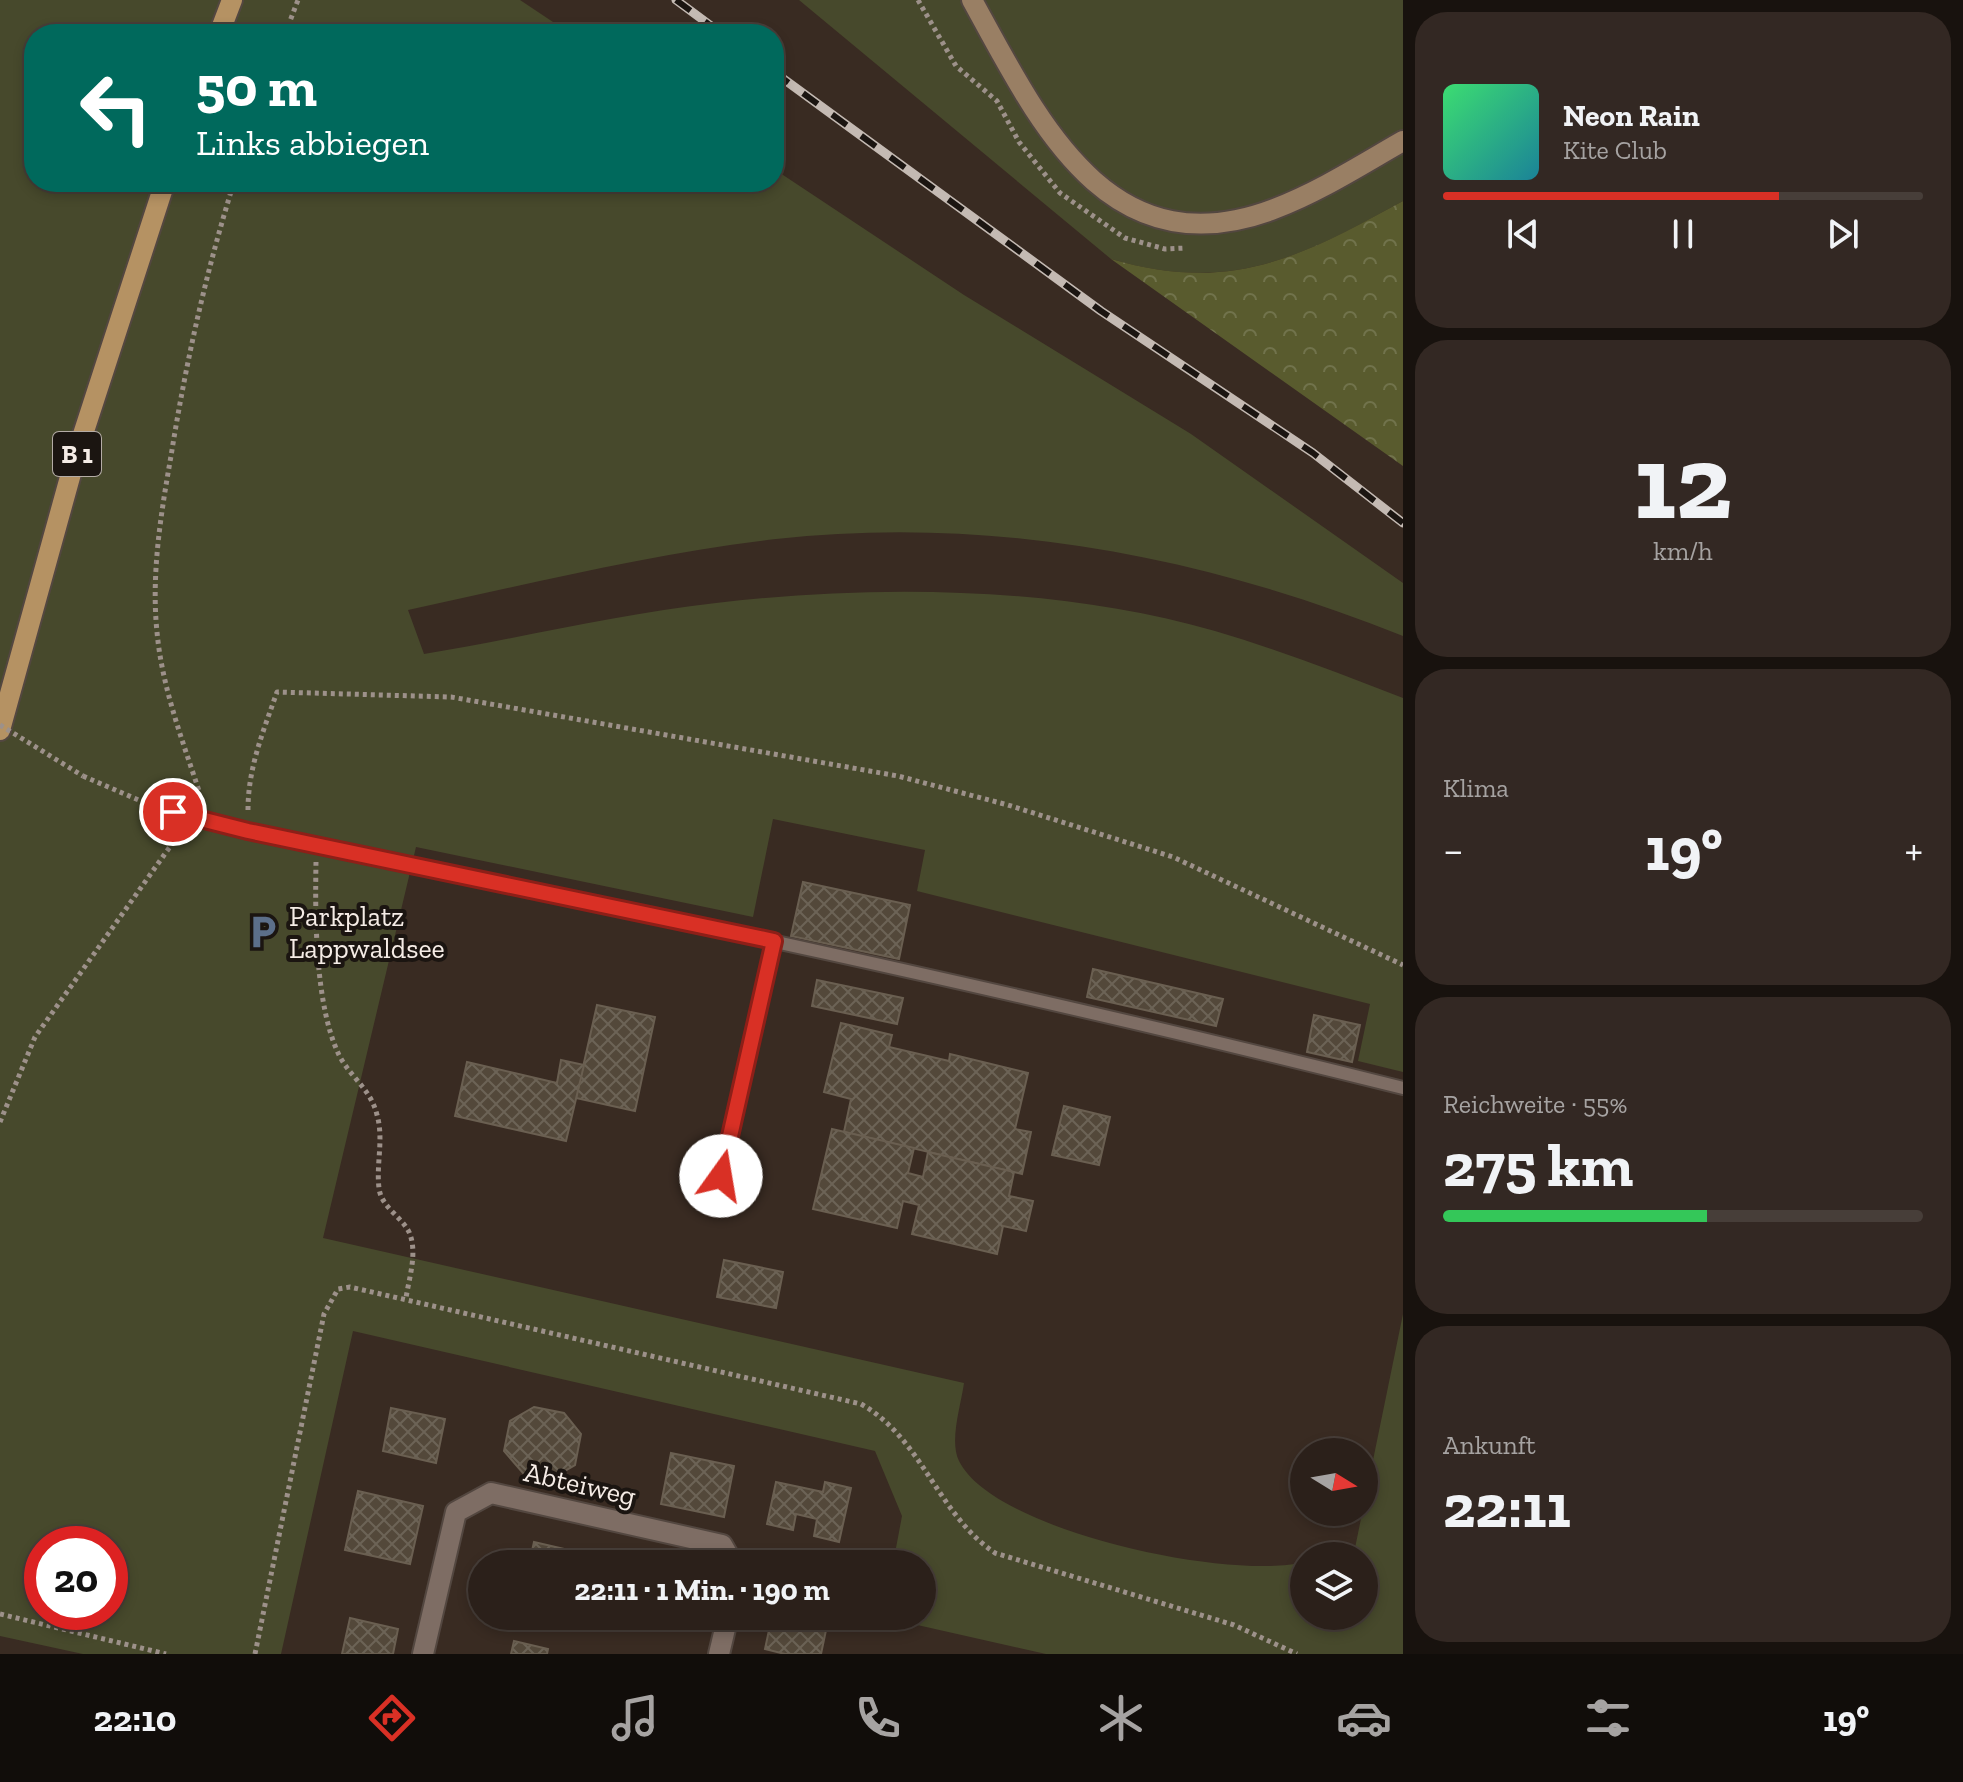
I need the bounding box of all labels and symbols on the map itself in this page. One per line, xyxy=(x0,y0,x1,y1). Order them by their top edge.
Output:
road number: B 1 xyxy=(53,432,101,476)
pin xyxy=(139,778,207,846)
place label: Parkplatz Lappwaldsee xyxy=(289,900,445,965)
parking icon: Parkplatz Lappwaldsee xyxy=(244,913,282,951)
position arrow xyxy=(679,1134,763,1218)
north arrow xyxy=(1290,1438,1378,1526)
street label: Abteiweg xyxy=(521,1455,639,1513)
speed limit sign: 20 xyxy=(24,1526,128,1630)

